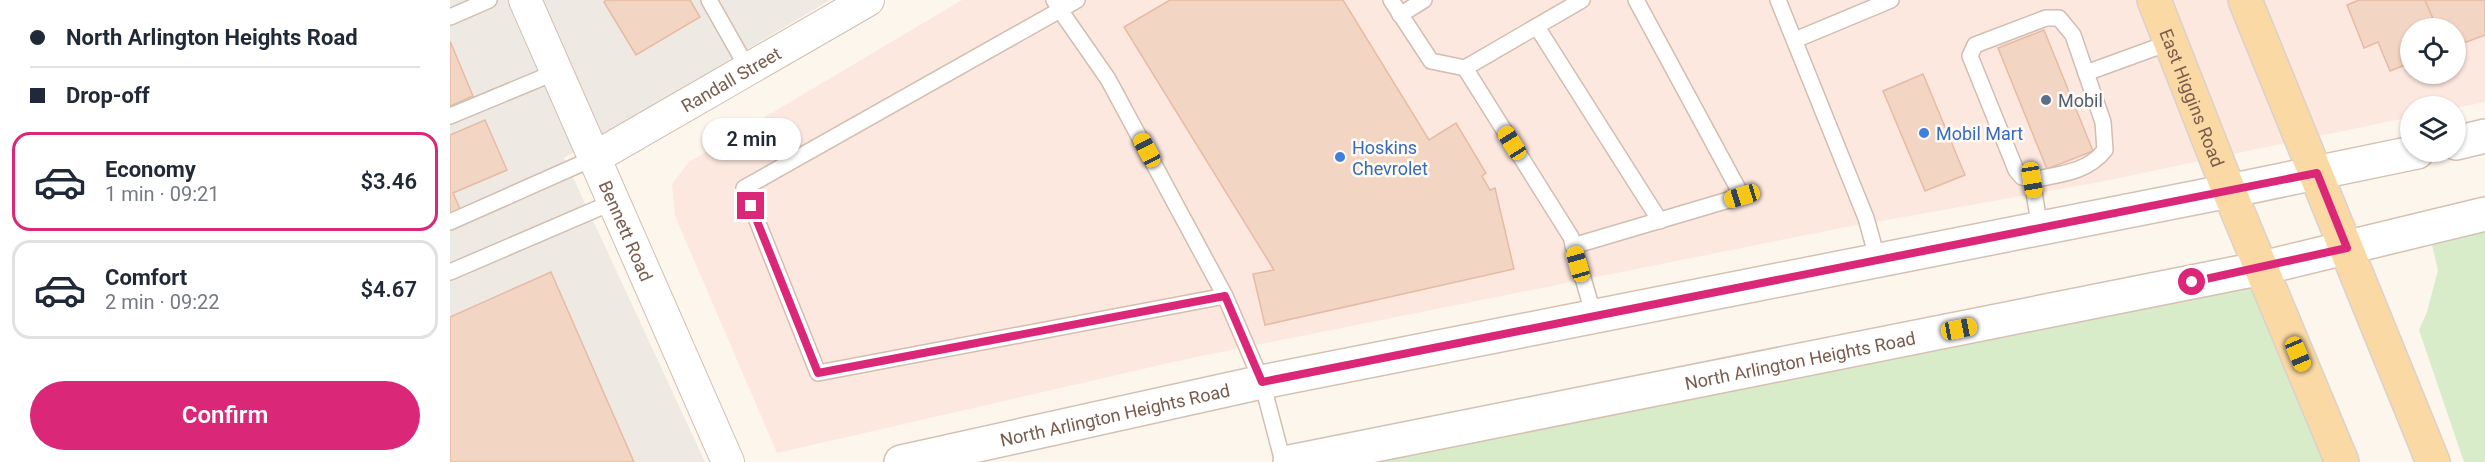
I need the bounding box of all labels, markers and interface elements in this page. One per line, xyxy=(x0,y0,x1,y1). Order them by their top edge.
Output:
map controls xyxy=(2400,18,2466,162)
button: locate xyxy=(2400,18,2466,84)
text: North Arlington Heights Road xyxy=(66,25,358,50)
street label: East Higgins Road xyxy=(2156,26,2229,170)
street label: Randall Street xyxy=(677,42,785,116)
text: Drop-off xyxy=(66,83,150,108)
place label: Mobil xyxy=(2058,90,2103,111)
marker: Mobil xyxy=(2039,93,2053,107)
button: layers xyxy=(2400,96,2466,162)
callout: 2 min xyxy=(702,119,800,161)
car xyxy=(1495,123,1529,163)
place label: Mobil Mart xyxy=(1936,123,2023,144)
marker: Mobil Mart xyxy=(1917,126,1931,140)
text: 2 min xyxy=(726,127,777,151)
car xyxy=(1131,130,1163,170)
place label: Hoskins Chevrolet xyxy=(1352,137,1428,179)
marker: Hoskins Chevrolet xyxy=(1333,150,1347,164)
icon: car xyxy=(33,155,87,209)
text: Economy xyxy=(105,157,196,182)
car xyxy=(2020,161,2044,199)
text: $3.46 xyxy=(360,169,417,194)
street label: Bennett Road xyxy=(595,177,658,284)
text: 1 min · 09:21 xyxy=(105,182,220,206)
car xyxy=(1722,182,1762,210)
route end xyxy=(737,192,764,219)
car xyxy=(1564,244,1592,284)
icon: car xyxy=(33,263,87,317)
text: Comfort xyxy=(105,265,187,290)
route start xyxy=(2178,268,2205,295)
text: $4.67 xyxy=(360,277,417,302)
text: 2 min · 09:22 xyxy=(105,290,220,314)
car xyxy=(1940,317,1978,341)
street label: North Arlington Heights Road xyxy=(1683,327,1917,393)
car xyxy=(2283,334,2313,374)
street label: North Arlington Heights Road xyxy=(998,379,1232,450)
button: Confirm xyxy=(30,381,420,450)

